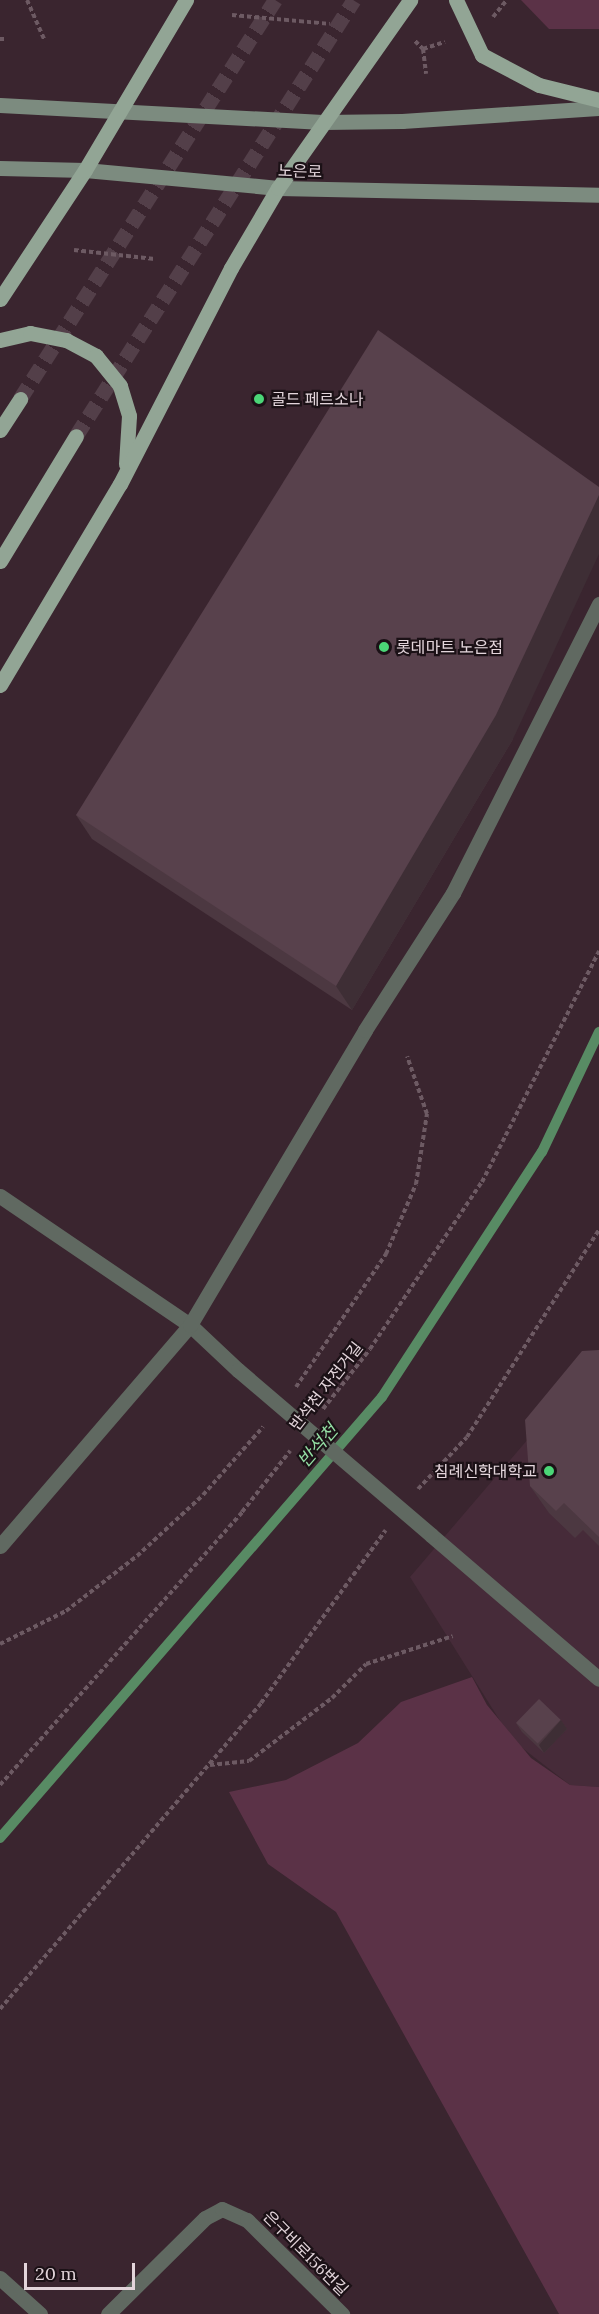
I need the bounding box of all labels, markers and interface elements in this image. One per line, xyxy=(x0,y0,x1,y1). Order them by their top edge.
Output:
street label: 노은로 xyxy=(278,161,322,181)
place label: 골드 페르소나 xyxy=(271,389,364,409)
marker: 골드 페르소나 xyxy=(252,392,266,406)
place label: 롯데마트 노은점 xyxy=(396,637,503,657)
marker: 롯데마트 노은점 xyxy=(377,640,391,654)
street label: 반석천 자전거길 xyxy=(285,1338,367,1434)
water label: 반석천 xyxy=(294,1420,342,1472)
place label: 침례신학대학교 xyxy=(434,1461,537,1481)
marker: 침례신학대학교 xyxy=(542,1464,556,1478)
street label: 은구비로156번길 xyxy=(260,2207,352,2299)
scale bar xyxy=(27,2251,138,2289)
text: 20 m xyxy=(35,2262,77,2285)

